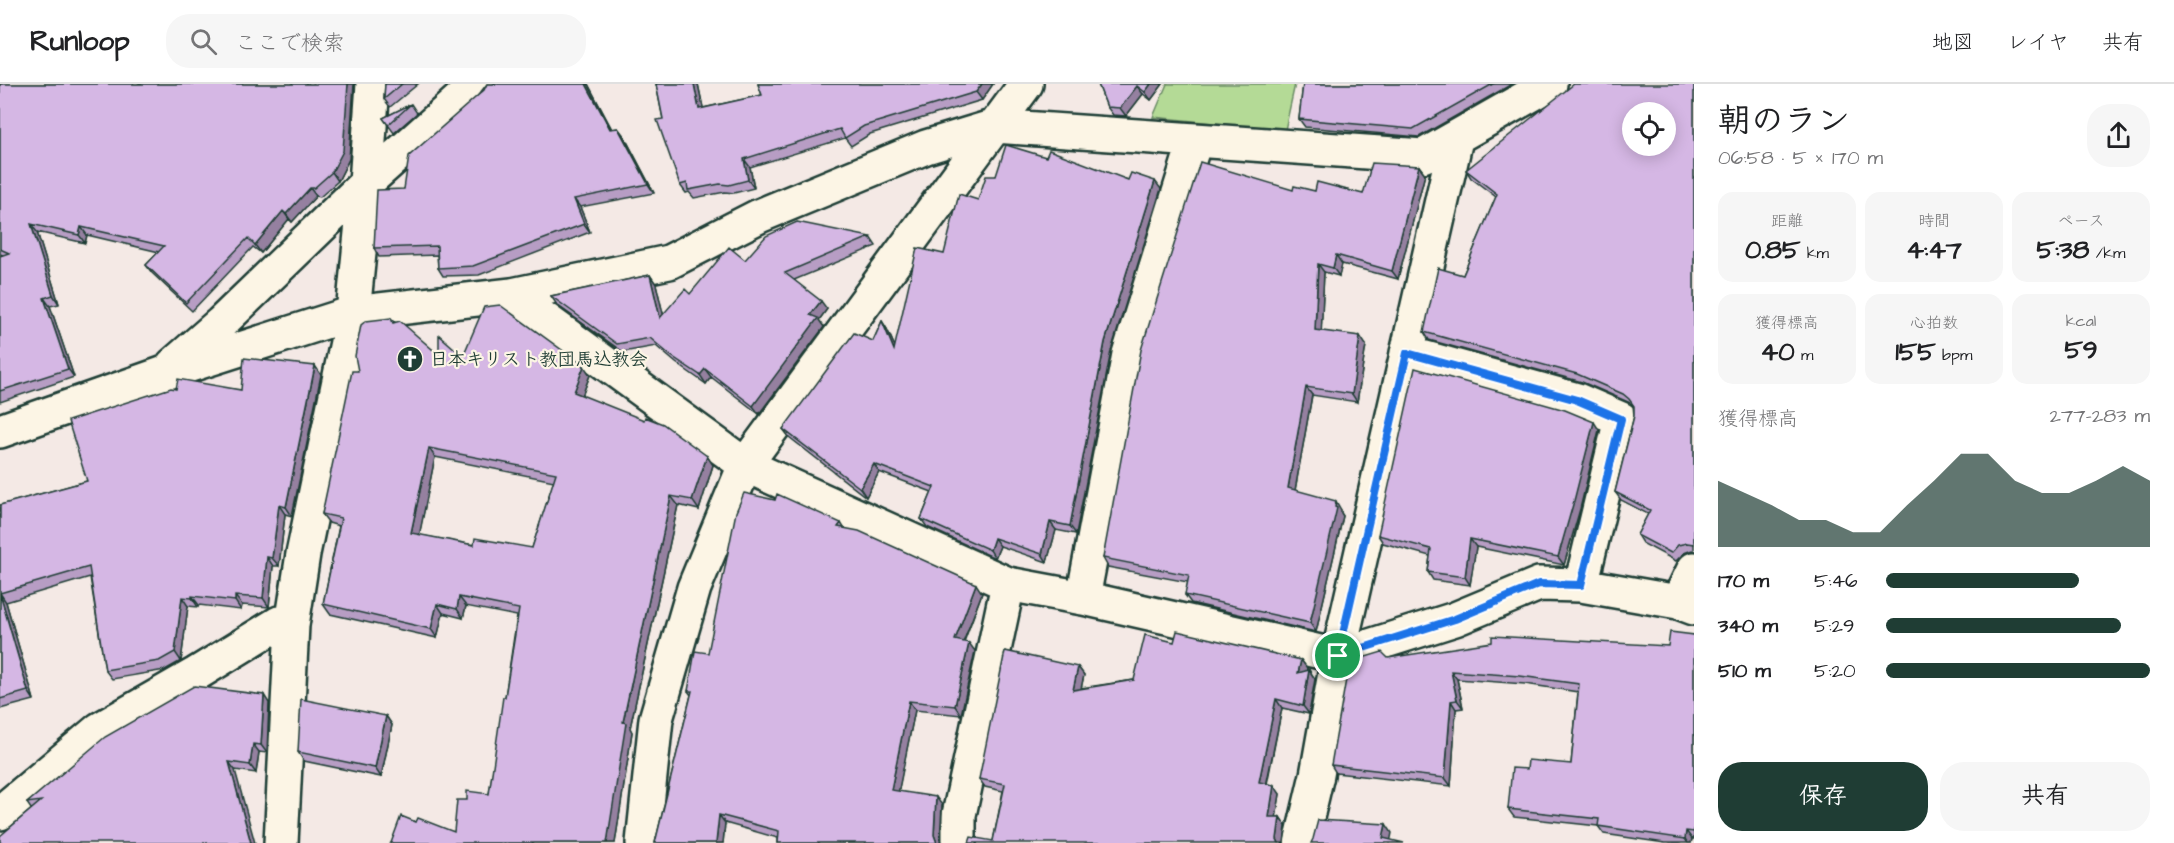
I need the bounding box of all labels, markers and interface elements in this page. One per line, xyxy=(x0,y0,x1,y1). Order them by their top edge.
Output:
search box xyxy=(166,14,586,68)
text: Runloop xyxy=(30,22,130,61)
icon: search xyxy=(187,25,220,58)
text: ここで検索 xyxy=(235,28,345,59)
text: 地図 xyxy=(1932,28,1974,57)
text: レイヤ xyxy=(2007,28,2069,57)
text: 共有 xyxy=(2102,28,2144,57)
text: 朝のラン xyxy=(1718,98,1850,144)
map controls xyxy=(1622,102,1676,156)
button: locate xyxy=(1622,102,1676,156)
button: share xyxy=(2087,104,2150,167)
text: 06:58 · 5 × 170 m xyxy=(1718,144,1883,172)
text: 距離 xyxy=(1771,210,1803,232)
text: 時間 xyxy=(1918,210,1950,232)
text: ペース xyxy=(2057,210,2105,232)
text: 0.85 xyxy=(1745,232,1800,268)
text: 4:47 xyxy=(1906,232,1962,268)
text: 5:38 xyxy=(2037,232,2089,268)
text: km xyxy=(1800,242,1829,264)
text: /km xyxy=(2089,242,2125,264)
text: kcal xyxy=(2066,310,2096,332)
text: 獲得標高 xyxy=(1755,312,1819,334)
text: 心拍数 xyxy=(1910,312,1958,334)
text: 59 xyxy=(2064,332,2098,368)
text: 40 xyxy=(1761,334,1795,370)
text: 155 xyxy=(1896,334,1936,370)
church icon: 日本キリスト教団馬込教会 xyxy=(395,344,425,374)
text: m xyxy=(1795,344,1813,366)
text: bpm xyxy=(1936,344,1972,366)
place label: 日本キリスト教団馬込教会 xyxy=(430,347,647,372)
text: 277–283 m xyxy=(2050,402,2150,430)
text: 獲得標高 xyxy=(1718,405,1798,433)
text: 170 m xyxy=(1718,567,1769,595)
text: 5:46 xyxy=(1814,567,1858,595)
text: 340 m xyxy=(1718,612,1778,640)
text: 5:29 xyxy=(1814,612,1854,640)
pin xyxy=(1312,630,1363,681)
icon: arrive xyxy=(1321,639,1354,672)
text: 510 m xyxy=(1718,657,1771,685)
text: 5:20 xyxy=(1814,657,1856,685)
button: 保存 xyxy=(1718,762,1928,831)
button: 共有 xyxy=(1940,762,2150,831)

